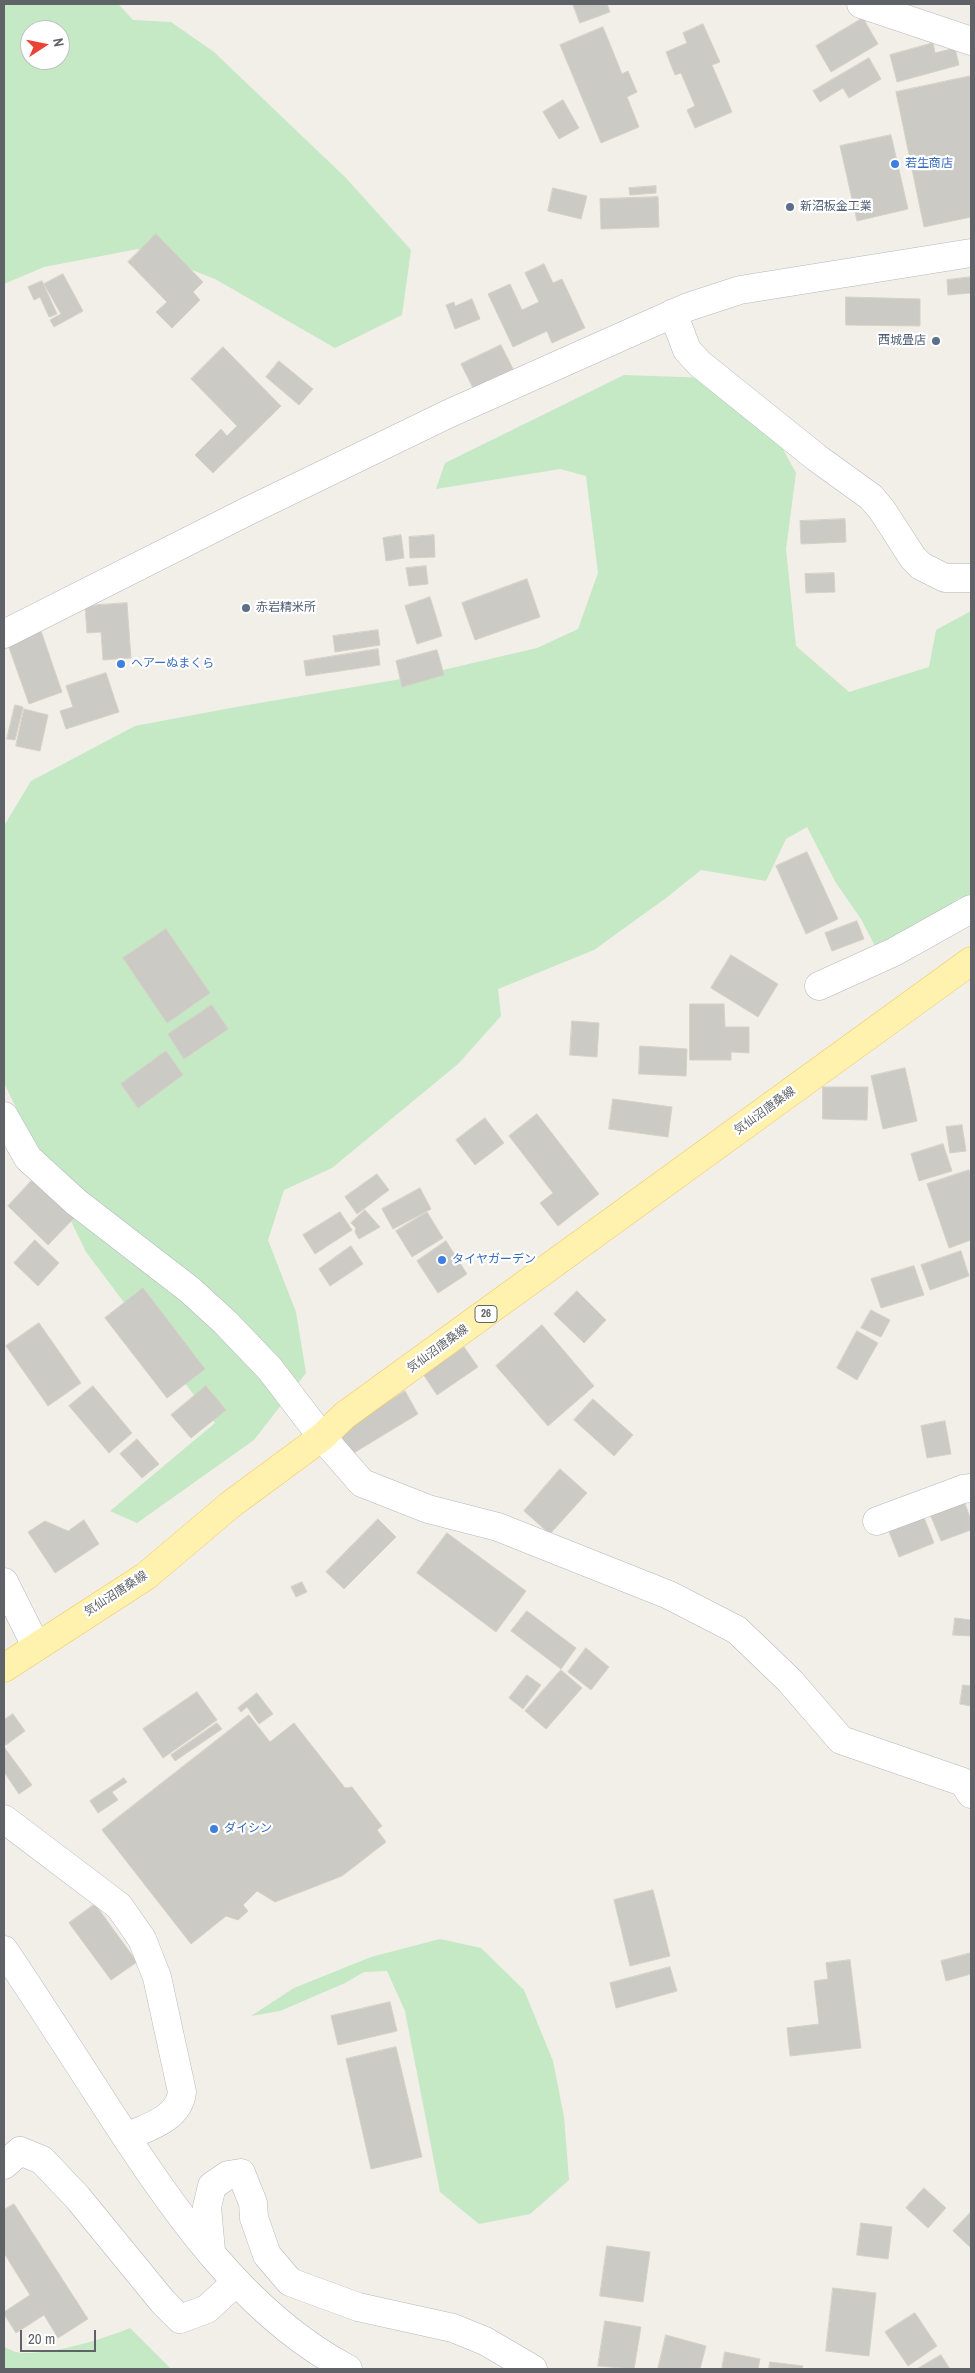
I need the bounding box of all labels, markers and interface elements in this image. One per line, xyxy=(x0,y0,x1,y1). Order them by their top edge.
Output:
north arrow xyxy=(20,20,70,70)
text: N xyxy=(49,37,68,48)
place label: 若生商店 xyxy=(905,157,953,171)
marker: 若生商店 xyxy=(889,158,901,170)
place label: 新沼板金工業 xyxy=(800,200,872,214)
marker: 新沼板金工業 xyxy=(784,201,796,213)
place label: 西城畳店 xyxy=(878,334,926,348)
marker: 西城畳店 xyxy=(930,335,942,347)
place label: 赤岩精米所 xyxy=(256,601,316,615)
marker: 赤岩精米所 xyxy=(240,602,252,614)
place label: ヘアーぬまくら xyxy=(131,657,214,671)
marker: ヘアーぬまくら xyxy=(115,658,127,670)
street label: 気仙沼唐桑線 xyxy=(732,1084,798,1138)
place label: タイヤガーデン xyxy=(452,1253,536,1267)
marker: タイヤガーデン xyxy=(436,1254,448,1266)
road number: 26 xyxy=(475,1306,497,1322)
street label: 気仙沼唐桑線 xyxy=(405,1322,471,1376)
street label: 気仙沼唐桑線 xyxy=(82,1568,150,1620)
place label: ダイシン xyxy=(224,1822,272,1836)
marker: ダイシン xyxy=(208,1823,220,1835)
scale bar xyxy=(22,2320,99,2352)
text: 20 m xyxy=(28,2328,55,2349)

